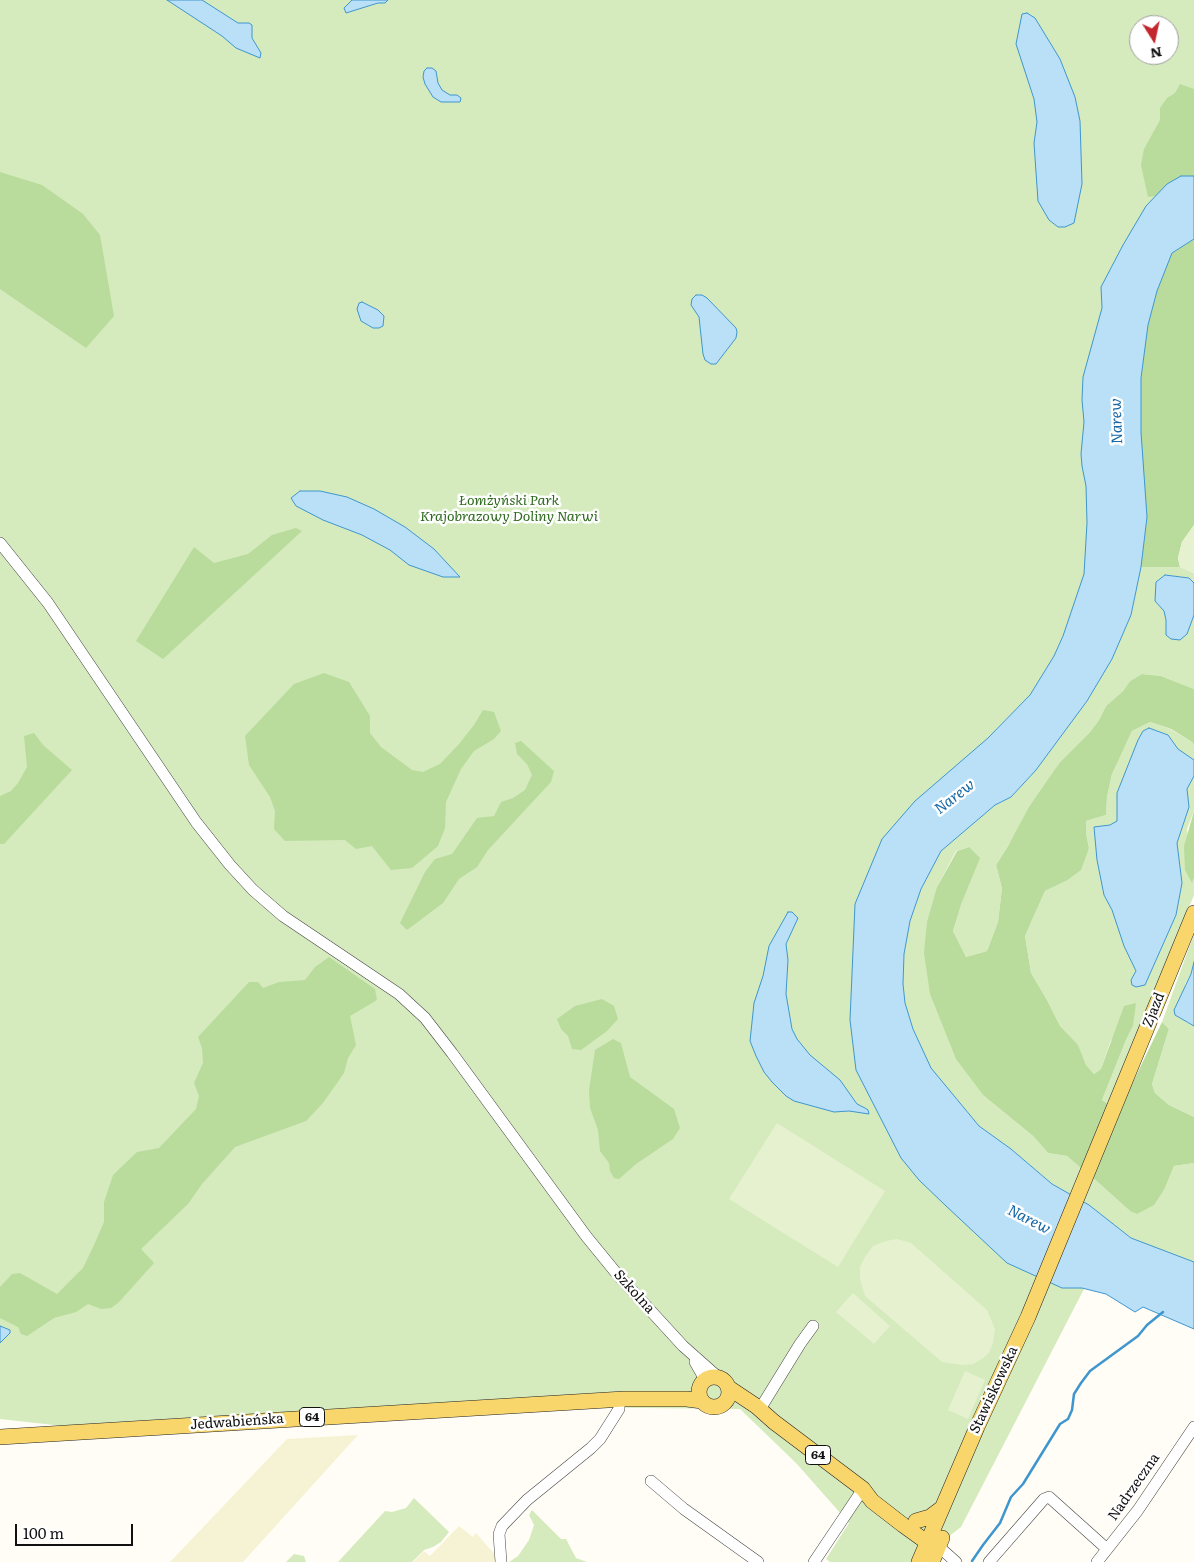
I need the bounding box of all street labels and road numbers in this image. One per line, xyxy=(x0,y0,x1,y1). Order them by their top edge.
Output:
street label: Zjazd xyxy=(1139,990,1169,1030)
street label: Szkolna xyxy=(610,1267,658,1317)
street label: Stawiskowska xyxy=(966,1344,1022,1436)
road number: 64 xyxy=(300,1408,324,1426)
street label: Jedwabieńska xyxy=(190,1410,284,1434)
road number: 64 xyxy=(806,1446,830,1464)
street label: Nadrzeczna xyxy=(1105,1450,1163,1524)

